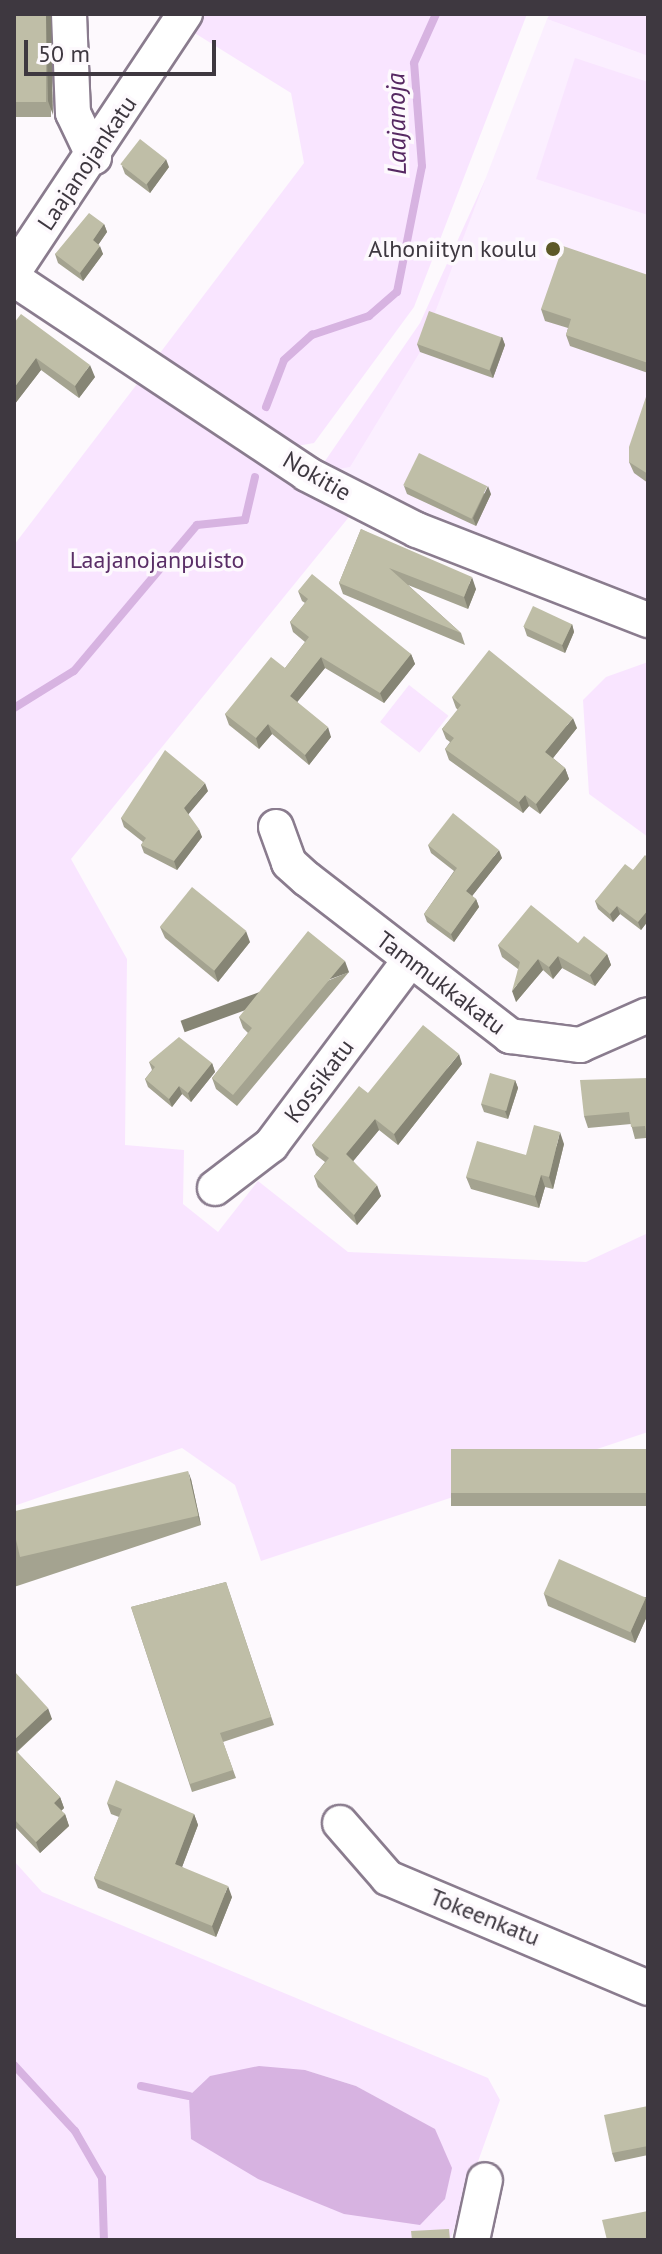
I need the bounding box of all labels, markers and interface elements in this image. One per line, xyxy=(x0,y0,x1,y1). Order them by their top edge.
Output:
scale bar xyxy=(28,24,220,74)
text: 50 m xyxy=(38,38,90,69)
water label: Laajanoja xyxy=(380,73,412,175)
street label: Laajanojankatu xyxy=(31,90,143,236)
place label: Alhoniityn koulu xyxy=(368,235,537,263)
marker: Alhoniityn koulu xyxy=(544,240,562,258)
street label: Nokitie xyxy=(278,445,356,507)
park label: Laajanojanpuisto xyxy=(70,546,244,574)
street label: Tammukkakatu xyxy=(371,925,511,1041)
street label: Kossikatu xyxy=(278,1033,360,1129)
street label: Tokeenkatu xyxy=(426,1882,544,1952)

